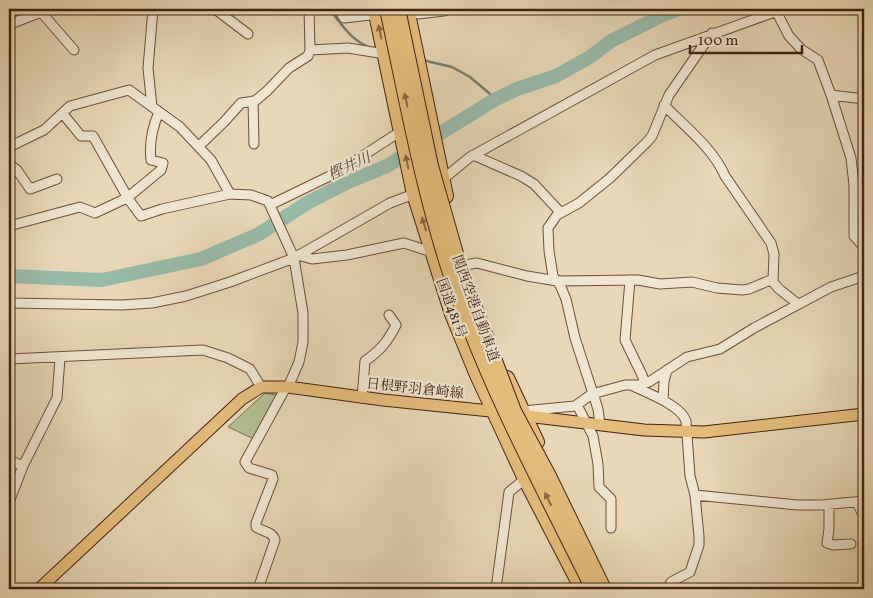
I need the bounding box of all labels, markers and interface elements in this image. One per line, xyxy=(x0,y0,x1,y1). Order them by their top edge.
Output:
scale bar xyxy=(690,22,803,54)
one-way arrow xyxy=(376,24,384,39)
text: 100 m xyxy=(698,31,738,52)
one-way arrow xyxy=(402,92,410,107)
water label: 樫井川 xyxy=(325,147,376,186)
one-way arrow xyxy=(403,154,411,170)
one-way arrow xyxy=(419,217,427,232)
street label: 関西空港自動車道 xyxy=(447,253,503,364)
street label: 国道481号 xyxy=(431,276,470,341)
street label: 日根野羽倉崎線 xyxy=(365,375,465,404)
one-way arrow xyxy=(544,491,552,506)

